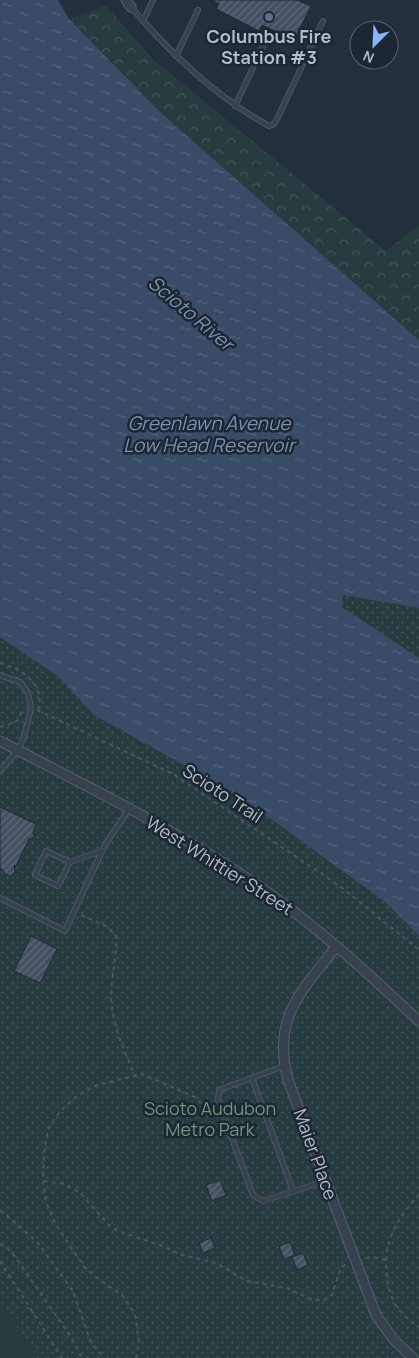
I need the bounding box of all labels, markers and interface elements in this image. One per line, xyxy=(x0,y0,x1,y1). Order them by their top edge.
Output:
marker: Columbus Fire Station #3 xyxy=(263,11,275,23)
north arrow xyxy=(349,20,399,70)
place label: Columbus Fire Station #3 xyxy=(207,24,332,69)
text: N xyxy=(360,47,377,68)
water label: Scioto River xyxy=(143,270,241,358)
water label: Greenlawn Avenue Low Head Reservoir xyxy=(123,410,297,458)
street label: Scioto Trail xyxy=(178,758,268,828)
street label: West Whittier Street xyxy=(142,810,298,920)
park label: Scioto Audubon Metro Park xyxy=(144,1096,276,1141)
street label: Maier Place xyxy=(288,1105,344,1203)

